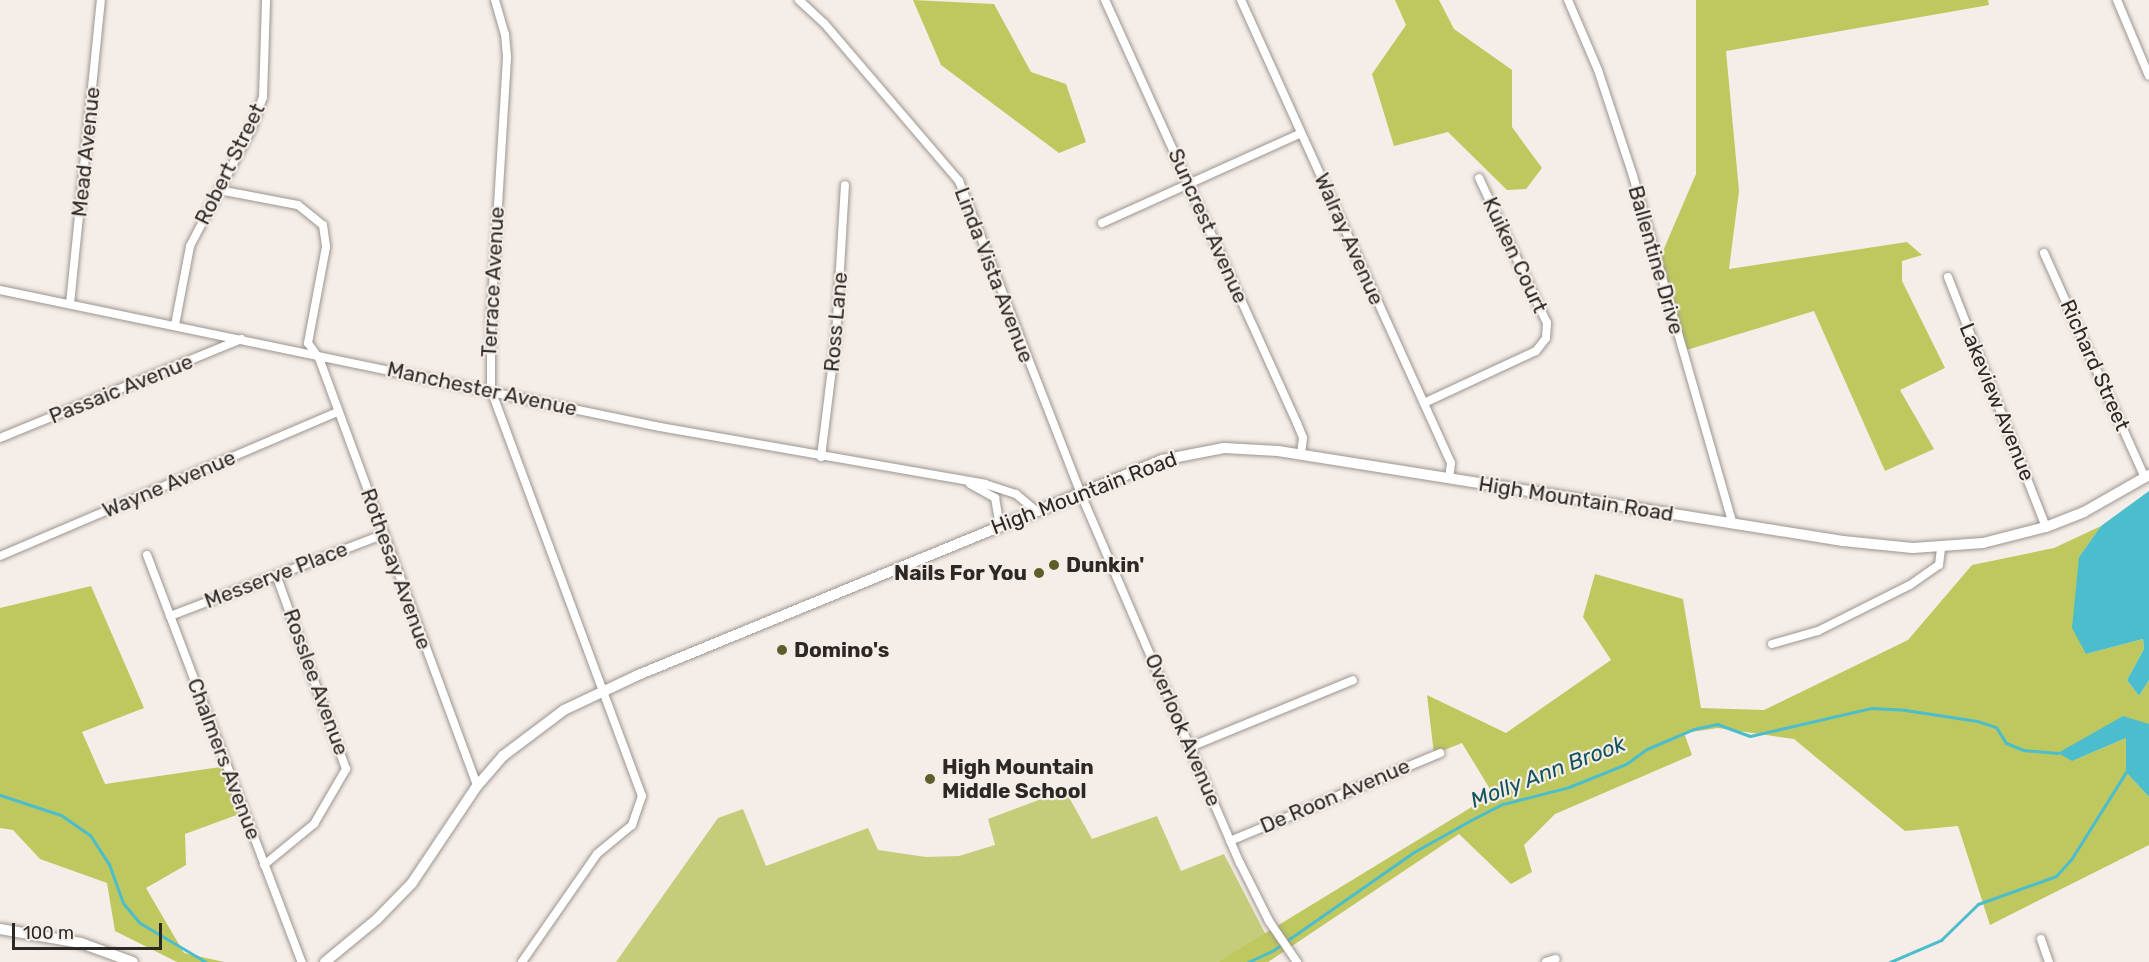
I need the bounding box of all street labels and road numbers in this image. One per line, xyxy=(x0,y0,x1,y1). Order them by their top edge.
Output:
street label: Mead Avenue xyxy=(67,85,105,219)
street label: Robert Street xyxy=(190,99,270,229)
street label: Suncrest Avenue xyxy=(1162,145,1254,307)
street label: Walray Avenue xyxy=(1309,169,1389,309)
street label: Linda Vista Avenue xyxy=(949,183,1039,367)
street label: Ballentine Drive xyxy=(1623,183,1689,337)
street label: Kuiken Court xyxy=(1477,193,1553,317)
street label: Terrace Avenue xyxy=(476,206,510,358)
street label: Ross Lane xyxy=(819,271,853,373)
street label: Richard Street xyxy=(2055,296,2135,434)
street label: Lakeview Avenue xyxy=(1954,319,2040,485)
street label: Passaic Avenue xyxy=(45,349,197,429)
street label: Manchester Avenue xyxy=(384,356,580,422)
street label: Wayne Avenue xyxy=(98,445,240,523)
street label: High Mountain Road xyxy=(988,446,1180,540)
street label: High Mountain Road xyxy=(1477,471,1675,527)
street label: Rothesay Avenue xyxy=(355,484,437,654)
street label: Messerve Place xyxy=(201,536,351,614)
street label: Rosslee Avenue xyxy=(278,605,354,759)
street label: Overlook Avenue xyxy=(1139,650,1227,810)
street label: Chalmers Avenue xyxy=(182,675,266,843)
street label: De Roon Avenue xyxy=(1256,753,1414,839)

